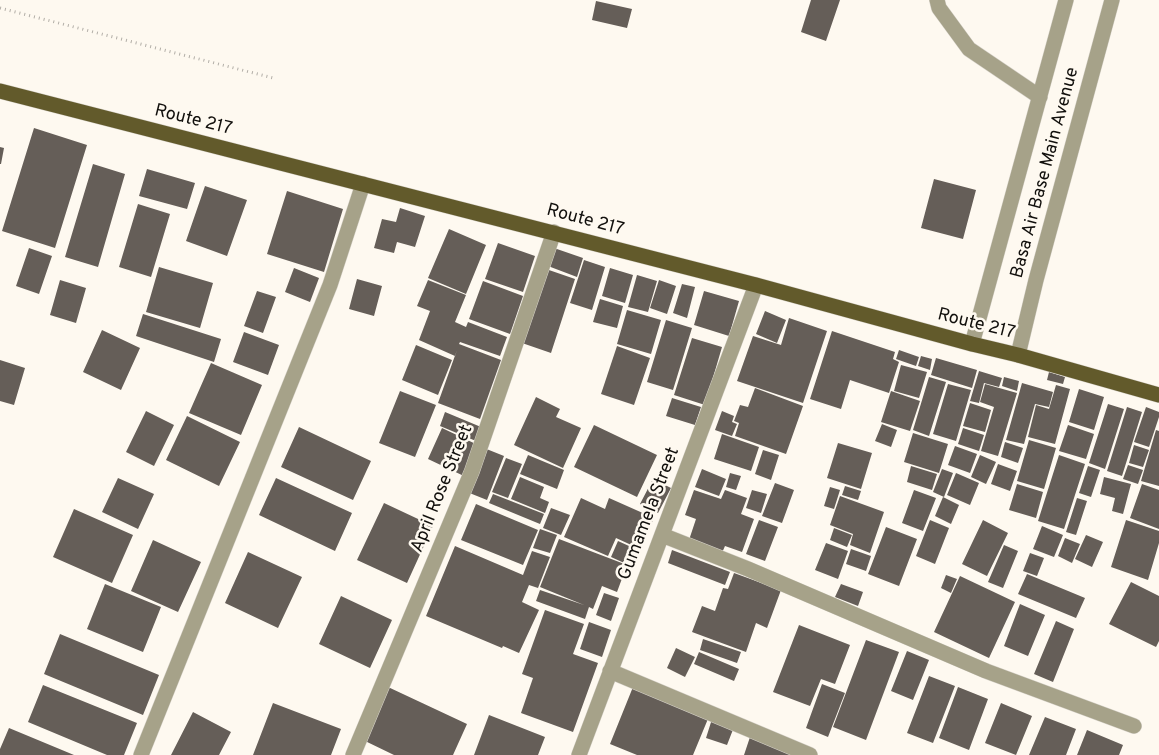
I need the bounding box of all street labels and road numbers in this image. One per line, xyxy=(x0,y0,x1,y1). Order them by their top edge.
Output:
street label: Basa Air Base Main Avenue xyxy=(1007,65,1085,281)
street label: Route 217 xyxy=(152,101,234,141)
street label: Route 217 xyxy=(544,200,626,242)
street label: Route 217 xyxy=(935,305,1017,345)
street label: April Rose Street xyxy=(408,422,478,556)
street label: Gumamela Street xyxy=(615,444,685,584)

